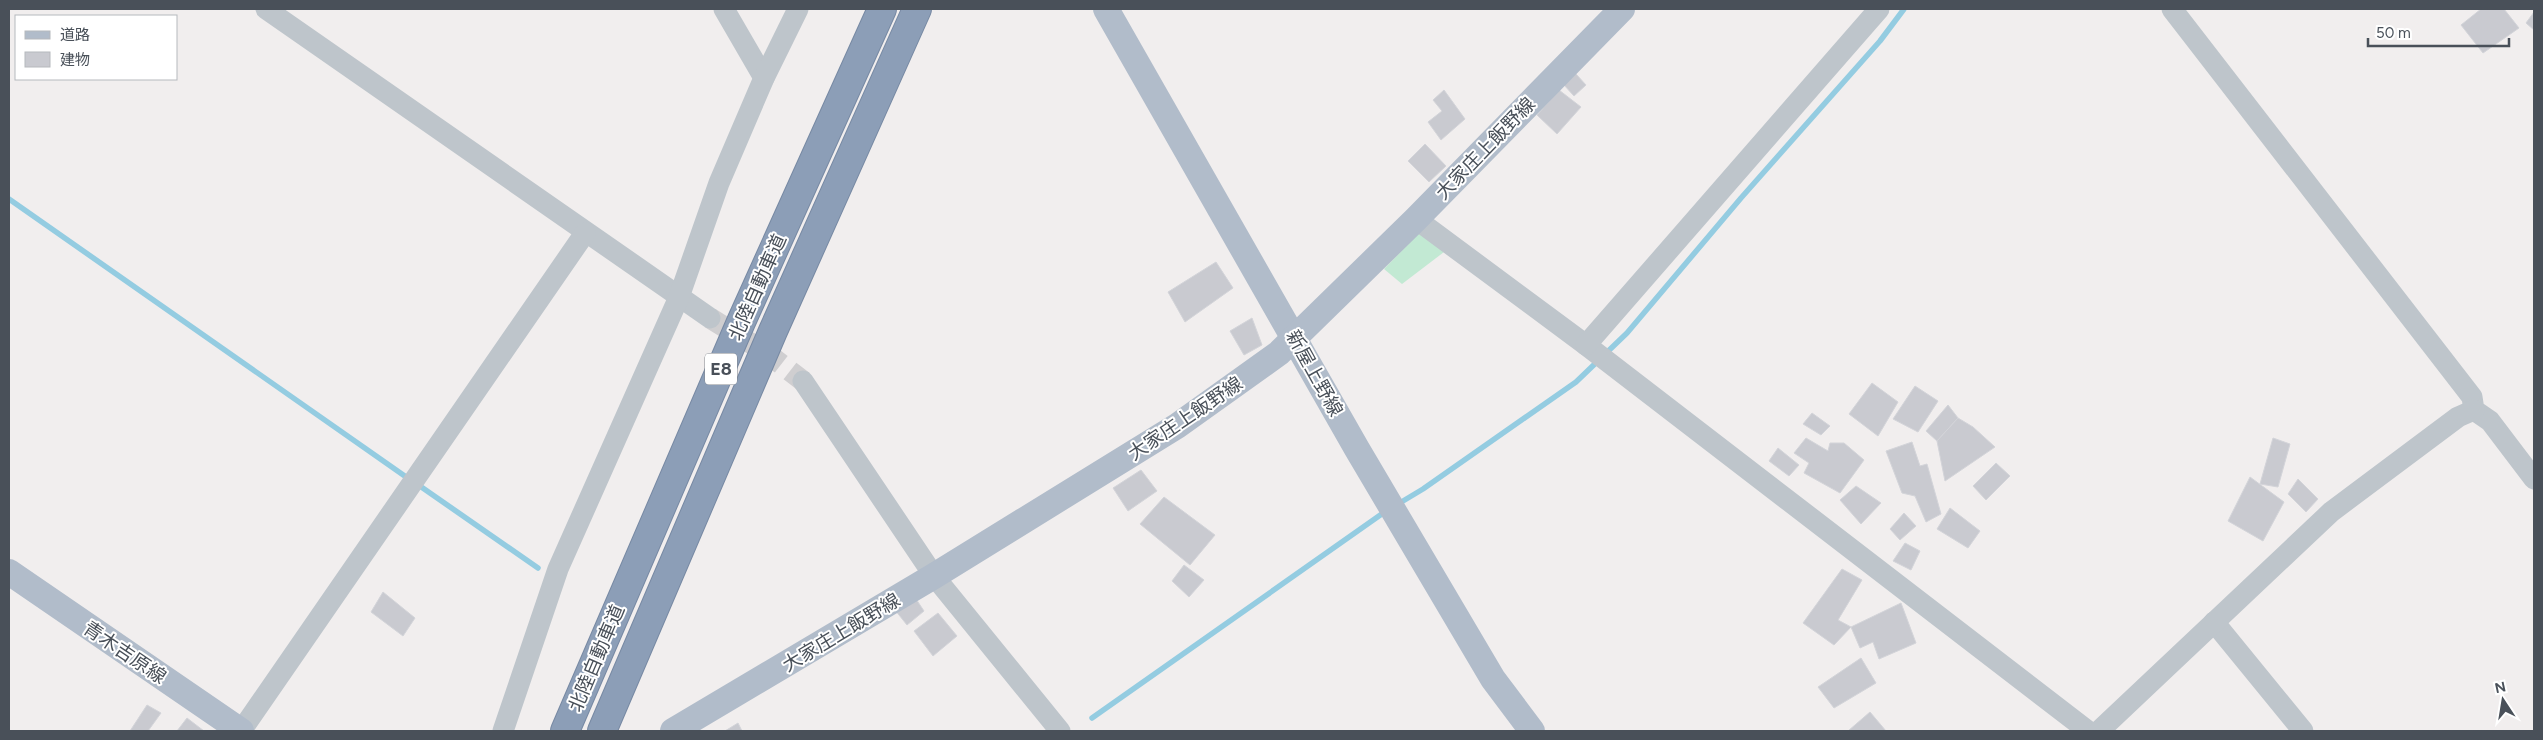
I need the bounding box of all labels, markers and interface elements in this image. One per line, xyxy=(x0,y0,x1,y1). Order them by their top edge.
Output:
legend xyxy=(15,15,178,80)
scale bar xyxy=(2368,15,2509,47)
text: 50 m xyxy=(2376,24,2411,42)
text: 道路 xyxy=(60,26,90,44)
text: 建物 xyxy=(60,51,90,69)
street label: 大家庄上飯野線 xyxy=(1431,93,1540,204)
street label: 北陸自動車道 xyxy=(724,230,791,344)
street label: 新屋上野線 xyxy=(1281,326,1348,420)
road number: E8 xyxy=(705,354,737,384)
street label: 大家庄上飯野線 xyxy=(1124,372,1247,465)
street label: 大家庄上飯野線 xyxy=(778,588,904,677)
street label: 北陸自動車道 xyxy=(564,601,629,715)
street label: 青木吉原線 xyxy=(79,616,171,689)
north arrow xyxy=(2478,675,2528,725)
text: N xyxy=(2493,678,2507,697)

